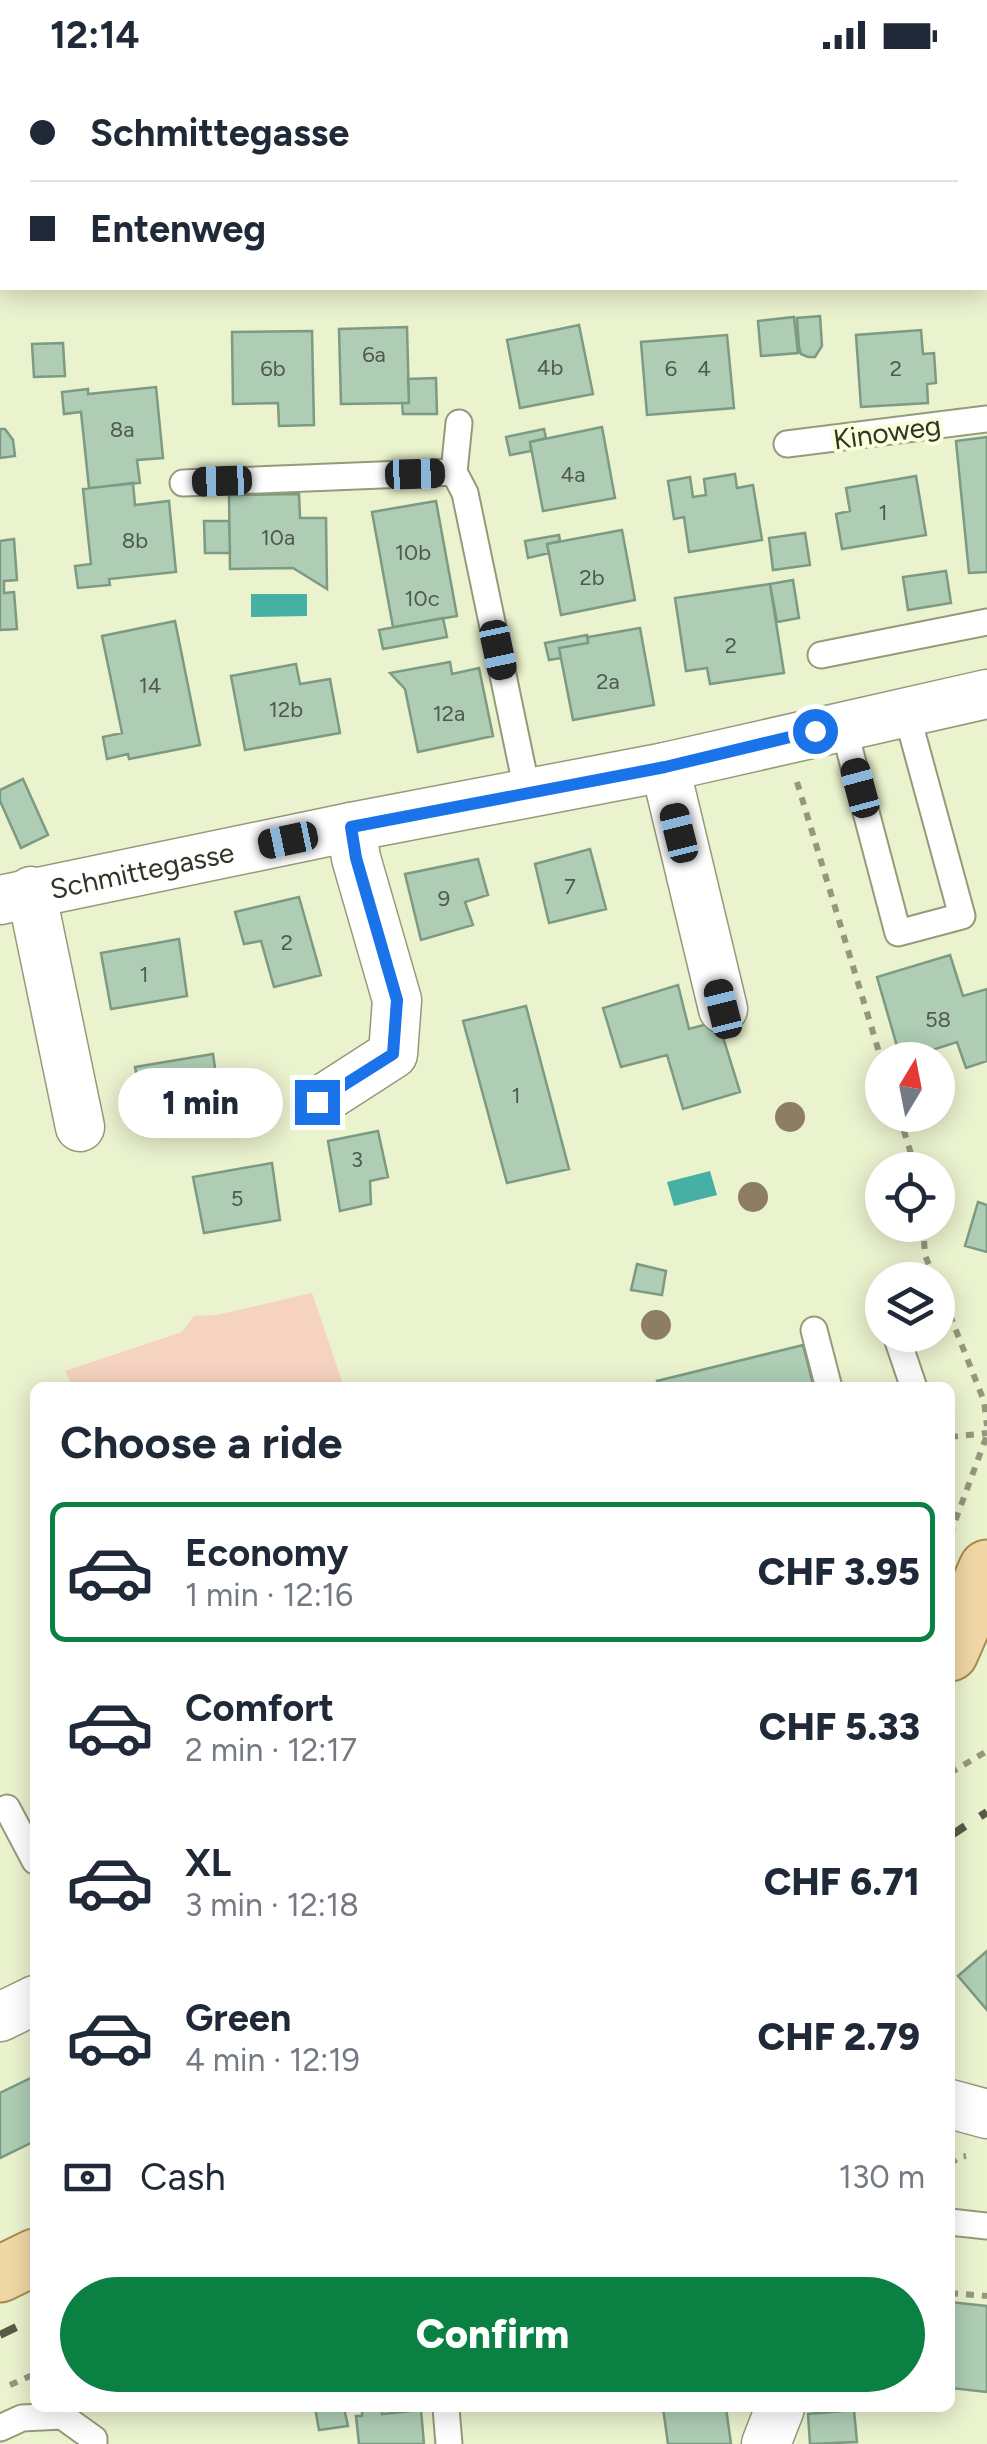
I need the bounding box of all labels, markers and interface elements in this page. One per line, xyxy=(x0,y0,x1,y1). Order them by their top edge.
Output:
text: 12:14 xyxy=(50,12,140,58)
text: Schmittegasse xyxy=(90,110,349,156)
text: Entenweg xyxy=(90,206,266,252)
house number: 6a xyxy=(362,341,386,368)
house number: 4b xyxy=(537,354,563,381)
house number: 6b xyxy=(260,355,286,382)
house number: 6 xyxy=(665,355,677,382)
house number: 4 xyxy=(697,355,711,382)
house number: 2 xyxy=(890,355,902,382)
street label: Kinoweg xyxy=(831,408,943,456)
house number: 8a xyxy=(110,416,134,443)
car xyxy=(384,458,446,490)
house number: 4a xyxy=(561,461,585,488)
car xyxy=(191,465,253,497)
house number: 1 xyxy=(878,499,888,526)
house number: 10a xyxy=(261,524,295,551)
house number: 8b xyxy=(122,527,148,554)
house number: 10b xyxy=(395,539,431,566)
house number: 2b xyxy=(579,564,605,591)
house number: 10c xyxy=(404,585,440,612)
car xyxy=(477,618,519,682)
house number: 2 xyxy=(725,632,737,659)
house number: 2a xyxy=(596,668,620,695)
house number: 14 xyxy=(139,672,161,699)
house number: 12b xyxy=(269,696,303,723)
house number: 12a xyxy=(433,700,465,727)
route start xyxy=(793,709,838,754)
car xyxy=(838,755,882,821)
car xyxy=(657,800,701,866)
car xyxy=(256,819,320,861)
street label: Schmittegasse xyxy=(47,835,237,906)
house number: 7 xyxy=(564,873,576,900)
house number: 9 xyxy=(438,885,450,912)
house number: 2 xyxy=(281,929,293,956)
house number: 1 xyxy=(139,961,149,988)
car xyxy=(701,976,745,1042)
house number: 58 xyxy=(925,1006,951,1033)
north arrow xyxy=(865,1042,955,1132)
map controls xyxy=(865,1042,955,1352)
callout: 1 min xyxy=(117,1067,282,1137)
route end xyxy=(295,1080,340,1125)
house number: 1 xyxy=(511,1082,521,1109)
text: 1 min xyxy=(162,1084,239,1122)
house number: 3 xyxy=(351,1146,363,1173)
button: locate xyxy=(865,1152,955,1242)
house number: 5 xyxy=(231,1185,243,1212)
button: layers xyxy=(865,1262,955,1352)
text: Choose a ride xyxy=(60,1415,342,1469)
icon: car xyxy=(65,1527,155,1617)
text: Economy xyxy=(185,1530,348,1576)
text: CHF 3.95 xyxy=(758,1549,920,1595)
text: 1 min · 12:16 xyxy=(185,1576,353,1614)
icon: car xyxy=(65,1682,155,1772)
text: Comfort xyxy=(185,1685,334,1731)
text: CHF 5.33 xyxy=(759,1704,920,1750)
text: 2 min · 12:17 xyxy=(185,1731,357,1769)
icon: car xyxy=(65,1837,155,1927)
text: XL xyxy=(185,1840,231,1886)
text: CHF 6.71 xyxy=(764,1859,920,1905)
text: 3 min · 12:18 xyxy=(185,1886,359,1924)
icon: car xyxy=(65,1992,155,2082)
text: Green xyxy=(185,1995,291,2041)
text: CHF 2.79 xyxy=(758,2014,920,2060)
text: 4 min · 12:19 xyxy=(185,2041,360,2079)
icon: cash xyxy=(60,2150,115,2205)
text: Cash xyxy=(140,2154,226,2200)
text: 130 m xyxy=(839,2158,925,2196)
button: Confirm xyxy=(60,2277,925,2392)

